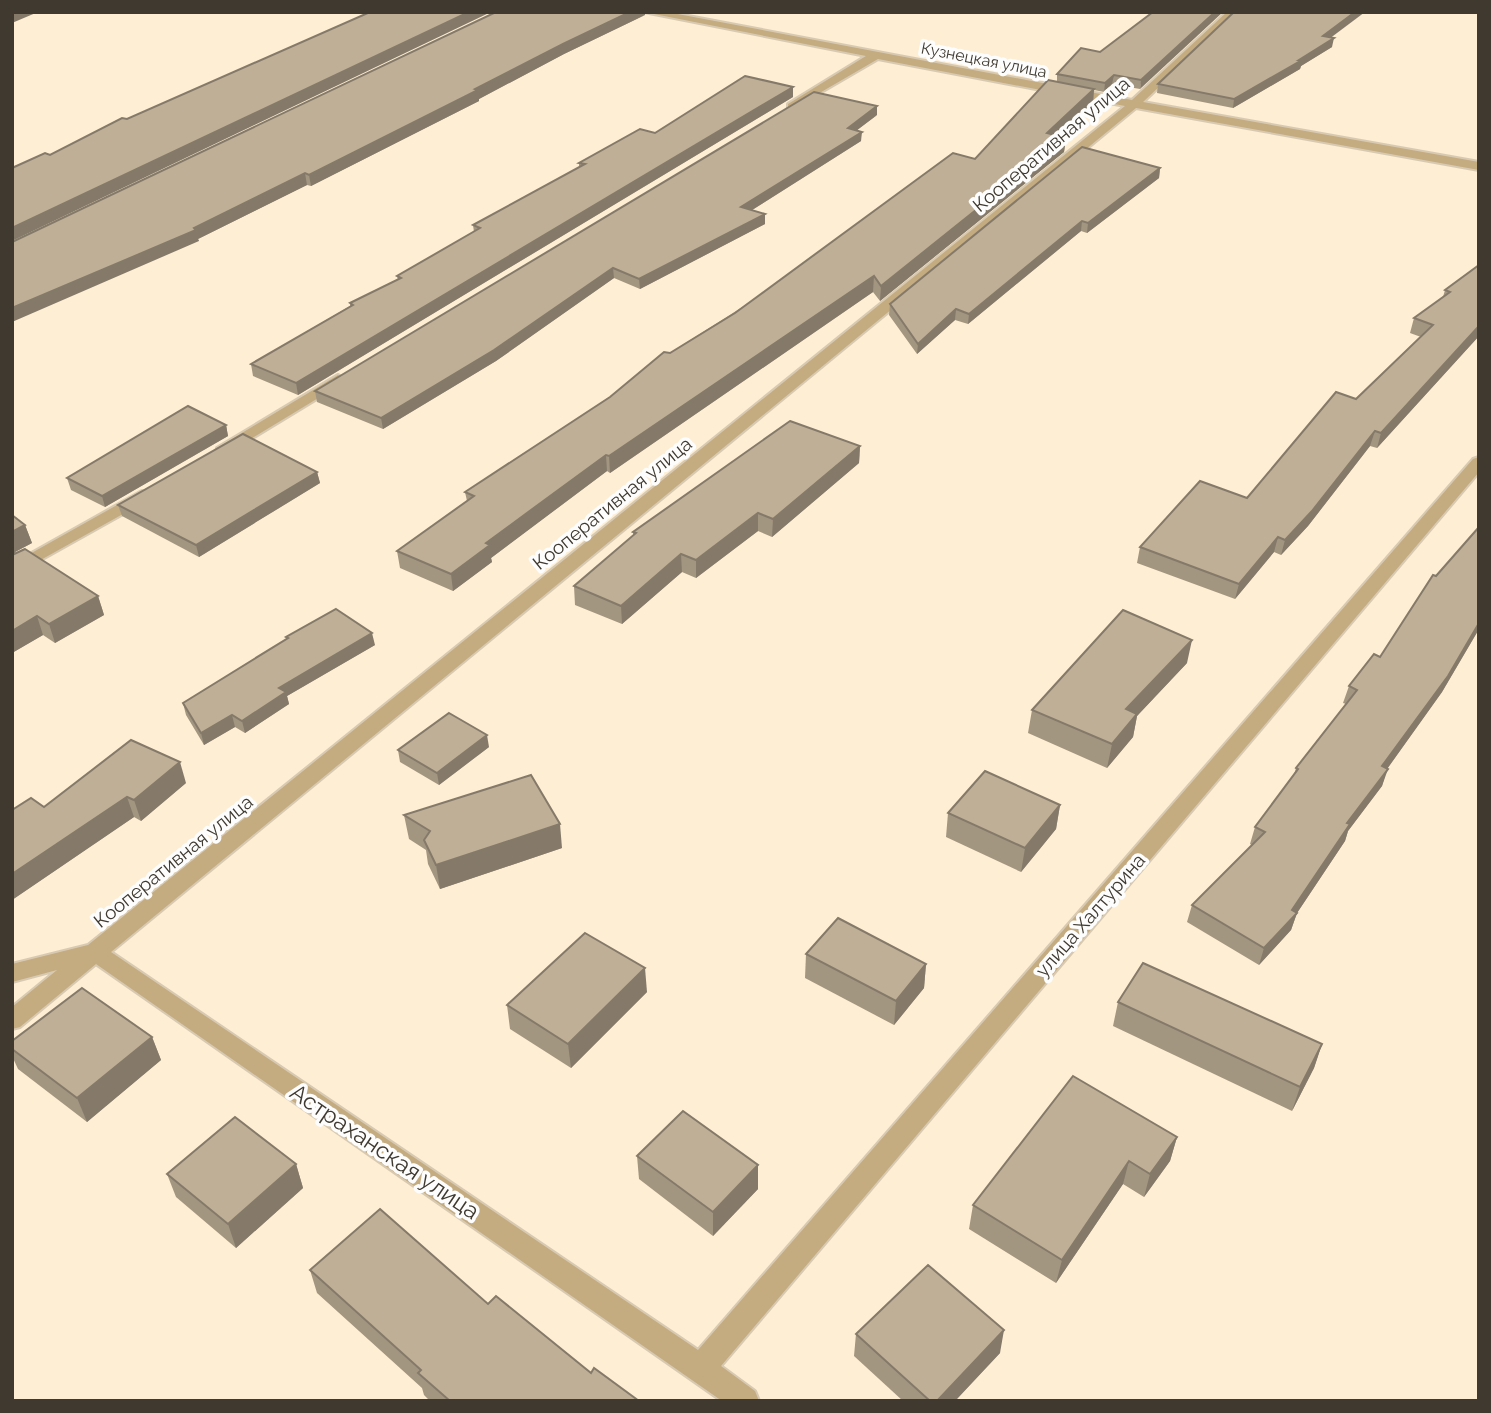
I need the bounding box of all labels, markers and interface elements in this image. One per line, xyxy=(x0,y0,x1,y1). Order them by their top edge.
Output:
street label: Кузнецкая улица xyxy=(919,38,1049,82)
street label: Кооперативная улица xyxy=(968,72,1134,216)
street label: Кооперативная улица xyxy=(528,432,696,574)
street label: Кооперативная улица xyxy=(89,790,257,932)
street label: улица Халтурина xyxy=(1031,849,1149,981)
street label: Астраханская улица xyxy=(285,1078,485,1224)

